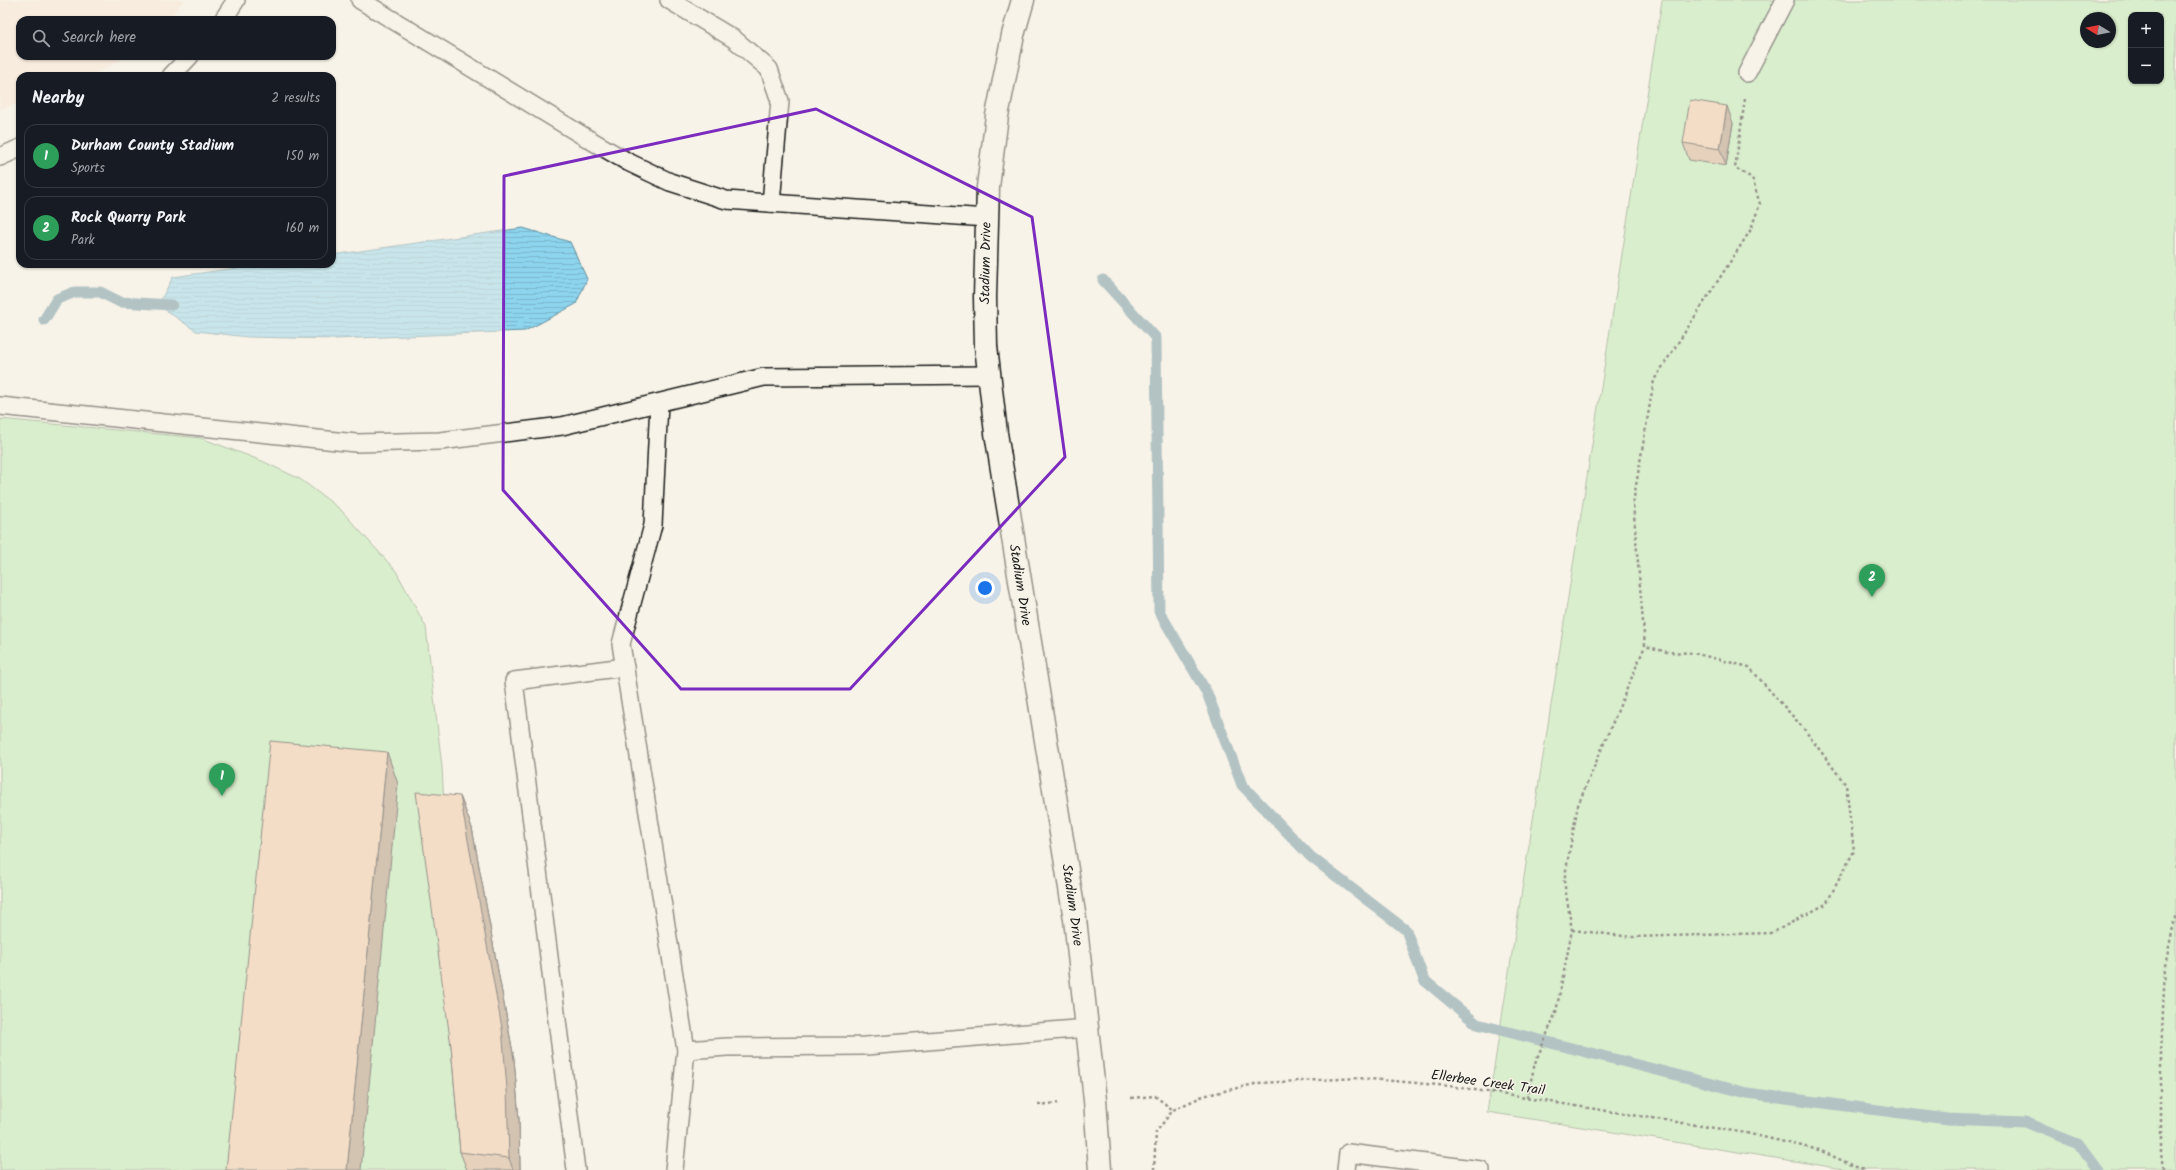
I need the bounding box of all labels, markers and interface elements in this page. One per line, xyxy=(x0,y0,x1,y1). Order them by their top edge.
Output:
north arrow xyxy=(2080,12,2116,48)
map controls xyxy=(2128,12,2164,84)
button: + xyxy=(2128,12,2164,48)
search box xyxy=(16,16,336,60)
text: Search here xyxy=(62,26,136,50)
icon: search xyxy=(30,27,52,49)
button: − xyxy=(2128,48,2164,84)
text: Nearby xyxy=(32,85,84,112)
text: 2 results xyxy=(272,88,320,109)
text: Durham County Stadium xyxy=(71,134,234,158)
text: 1 xyxy=(44,146,48,167)
text: 150 m xyxy=(286,146,319,167)
text: Sports xyxy=(71,158,105,179)
text: Rock Quarry Park xyxy=(71,206,185,230)
text: 2 xyxy=(42,218,50,239)
text: 160 m xyxy=(286,218,319,239)
street label: Stadium Drive xyxy=(974,221,998,304)
text: Park xyxy=(71,230,95,251)
street label: Stadium Drive xyxy=(1003,543,1037,628)
pin: 2 xyxy=(1859,564,1885,597)
your location xyxy=(975,578,995,598)
pin: 1 xyxy=(209,763,235,796)
street label: Stadium Drive xyxy=(1055,863,1089,948)
street label: Ellerbee Creek Trail xyxy=(1430,1064,1547,1102)

